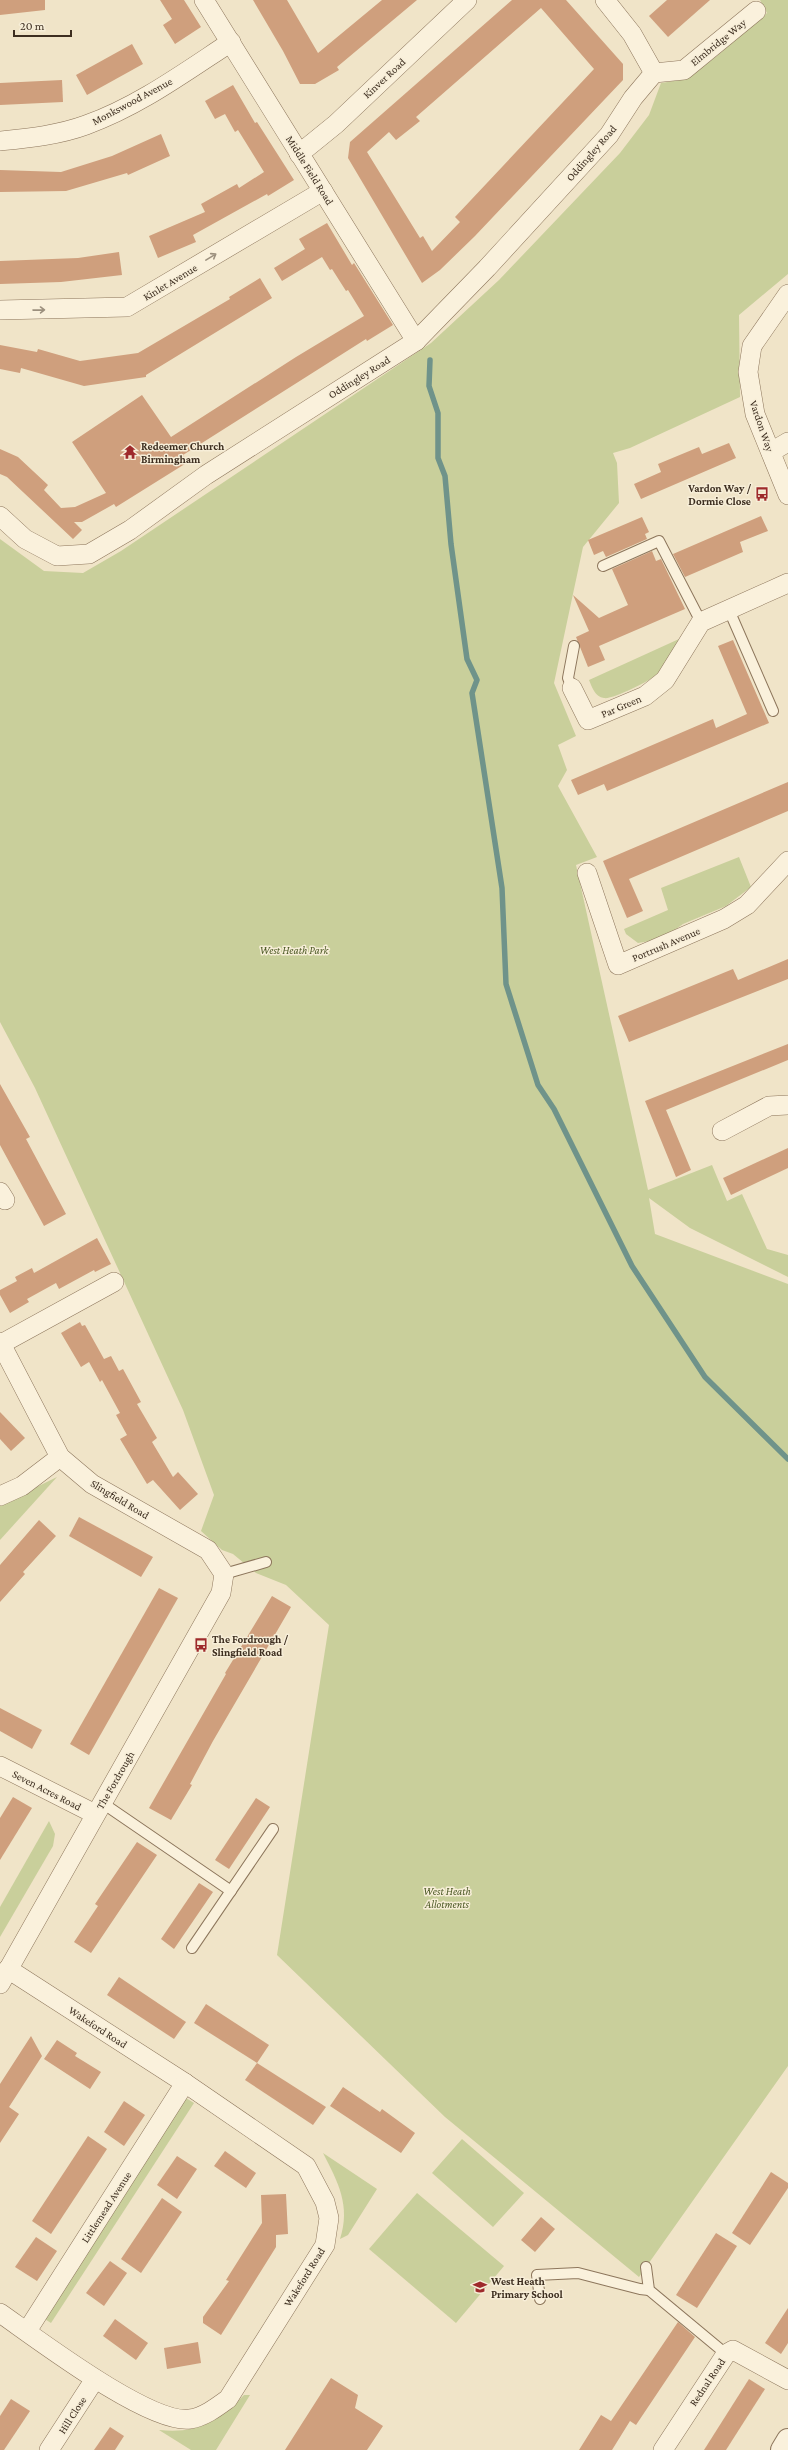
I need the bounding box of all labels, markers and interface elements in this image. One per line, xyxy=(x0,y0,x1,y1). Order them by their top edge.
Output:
scale bar xyxy=(14,12,71,38)
street label: Elmbridge Way xyxy=(688,15,749,69)
text: 20 m xyxy=(20,19,45,33)
street label: Kinver Road xyxy=(360,55,408,101)
street label: Monkswood Avenue xyxy=(90,75,174,127)
street label: Oddingley Road xyxy=(563,122,619,184)
street label: Middle Field Road xyxy=(284,133,336,207)
one-way arrow xyxy=(205,253,217,261)
street label: Kinlet Avenue xyxy=(141,261,199,303)
one-way arrow xyxy=(32,306,45,313)
street label: Oddingley Road xyxy=(326,353,393,402)
street label: Vardon Way xyxy=(747,399,777,454)
place label: Redeemer Church Birmingham xyxy=(141,440,225,465)
temple icon: Redeemer Church Birmingham xyxy=(122,444,138,460)
place label: Vardon Way / Dormie Close xyxy=(687,482,752,507)
bus stop icon: Vardon Way / Dormie Close xyxy=(754,486,770,502)
street label: Par Green xyxy=(599,692,643,720)
street label: Portrush Avenue xyxy=(630,924,702,964)
park label: West Heath Park xyxy=(260,944,330,956)
street label: Slingfield Road xyxy=(88,1477,152,1522)
place label: The Fordrough / Slingfield Road xyxy=(212,1633,288,1658)
bus stop icon: The Fordrough / Slingfield Road xyxy=(193,1637,209,1653)
street label: The Fordrough xyxy=(94,1749,137,1812)
street label: Seven Acres Road xyxy=(11,1767,84,1813)
park label: West Heath Allotments xyxy=(423,1885,471,1910)
street label: Wakeford Road xyxy=(67,2004,130,2050)
street label: Littlemead Avenue xyxy=(79,2169,134,2245)
street label: Wakeford Road xyxy=(281,2245,327,2309)
place label: West Heath Primary School xyxy=(490,2275,563,2300)
school or university icon: West Heath Primary School xyxy=(472,2279,488,2295)
street label: Rednal Road xyxy=(687,2356,727,2408)
street label: Hill Close xyxy=(56,2394,89,2436)

